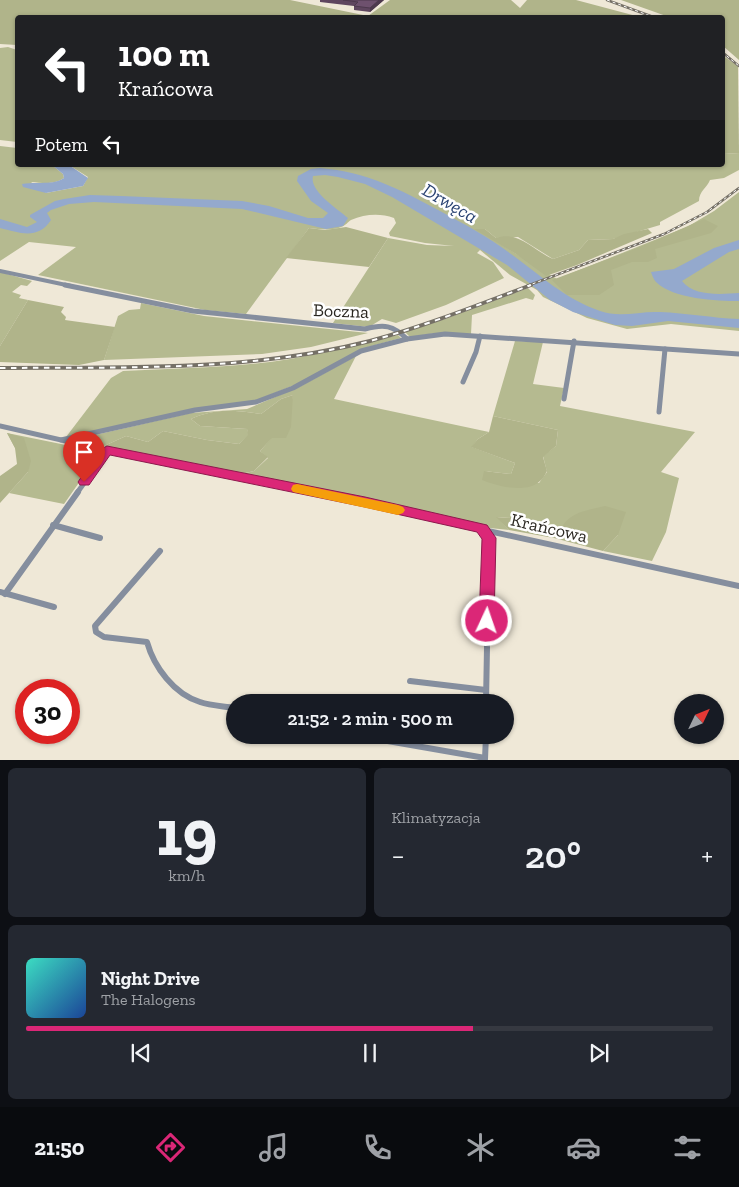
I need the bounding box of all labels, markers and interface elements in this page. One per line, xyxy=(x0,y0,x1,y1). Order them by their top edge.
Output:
text: 100 m xyxy=(118,33,210,75)
icon: left xyxy=(35,35,100,100)
text: Krańcowa xyxy=(118,75,213,102)
icon: left xyxy=(98,130,126,158)
text: Potem xyxy=(35,133,88,156)
water label: Drwęca xyxy=(419,178,481,228)
street label: Boczna xyxy=(313,299,370,323)
pin xyxy=(63,431,105,482)
icon: arrive xyxy=(70,438,98,466)
street label: Krańcowa xyxy=(509,509,590,548)
position arrow xyxy=(460,594,512,646)
speed limit sign: 30 xyxy=(15,679,80,744)
north arrow xyxy=(674,694,724,744)
map controls xyxy=(674,694,724,744)
text: 21:52 · 2 min · 500 m xyxy=(287,707,453,730)
text: 19 xyxy=(156,794,217,872)
text: Klimatyzacja xyxy=(392,808,480,827)
text: 20° xyxy=(525,832,581,878)
text: − xyxy=(392,839,405,872)
text: + xyxy=(701,839,713,872)
text: km/h xyxy=(168,866,205,885)
text: Night Drive xyxy=(101,967,200,990)
text: The Halogens xyxy=(101,990,196,1009)
icon: previous xyxy=(127,1039,155,1067)
icon: pause xyxy=(356,1039,384,1067)
icon: next xyxy=(585,1039,613,1067)
icon: directions xyxy=(153,1130,188,1165)
icon: music xyxy=(256,1130,291,1165)
icon: phone xyxy=(360,1130,395,1165)
icon: climate xyxy=(463,1130,498,1165)
icon: car xyxy=(566,1130,601,1165)
icon: filters xyxy=(670,1130,705,1165)
text: 21:50 xyxy=(34,1134,85,1161)

